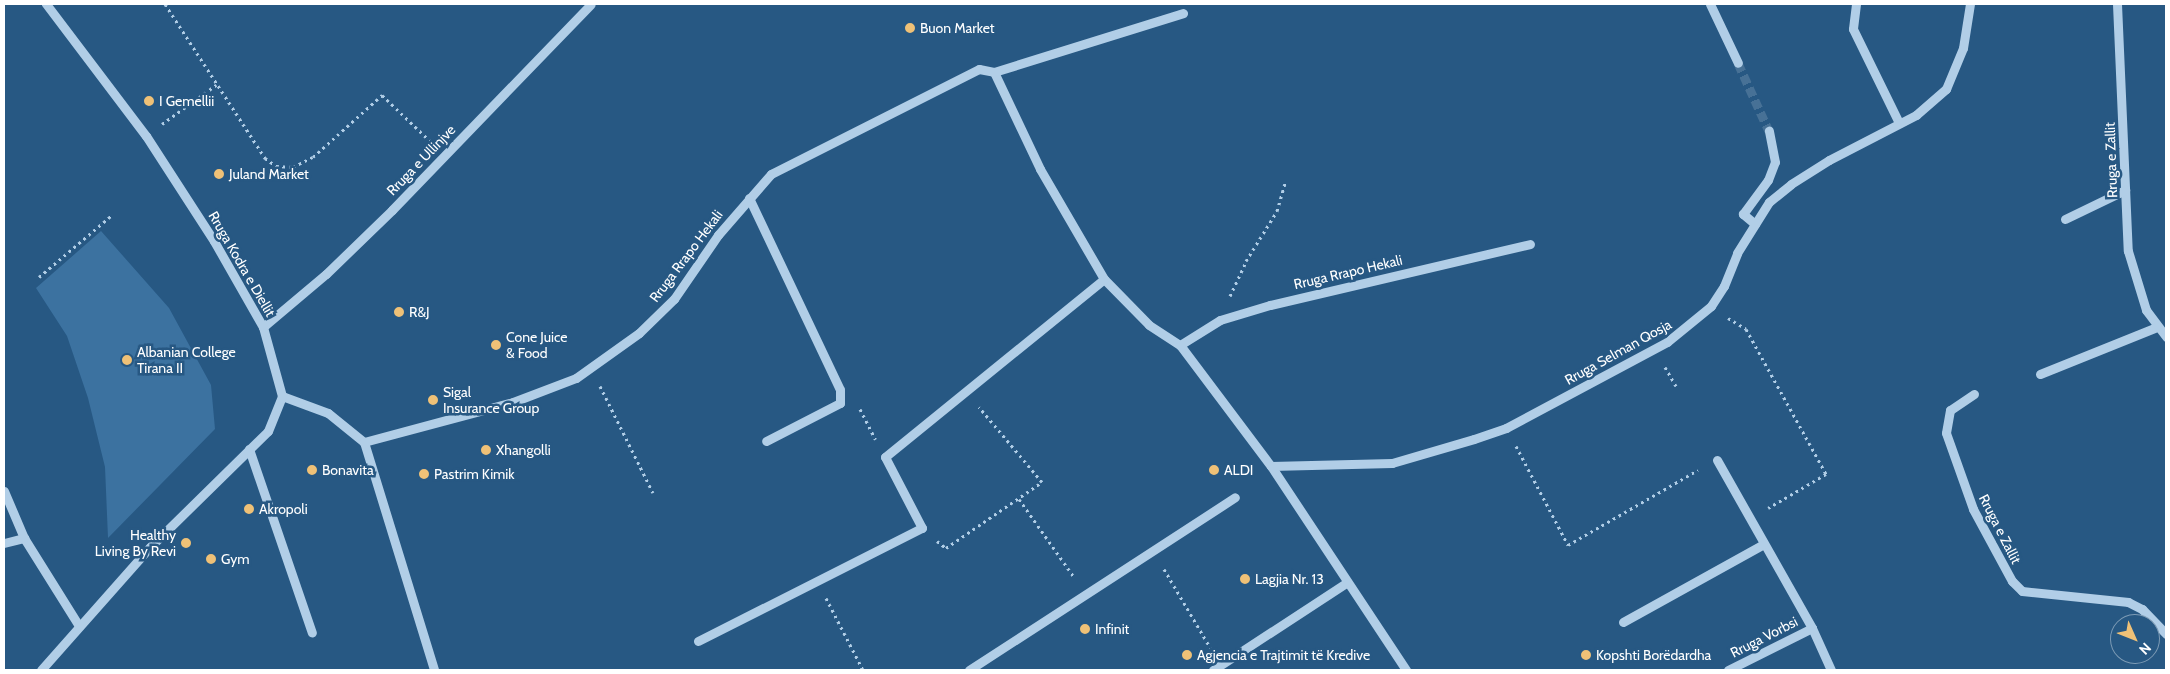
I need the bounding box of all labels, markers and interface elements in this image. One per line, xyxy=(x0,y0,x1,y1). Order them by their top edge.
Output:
place label: Buon Market xyxy=(920,20,995,36)
marker: Buon Market xyxy=(904,22,916,34)
place label: I Gemellii xyxy=(159,93,214,109)
marker: I Gemellii xyxy=(143,95,155,107)
street label: Rruga e Ullinjve xyxy=(383,121,459,199)
street label: Rruga e Zallit xyxy=(2101,122,2121,198)
place label: Juland Market xyxy=(229,166,309,182)
marker: Juland Market xyxy=(213,168,225,180)
street label: Rruga Rrapo Hekali xyxy=(646,207,726,305)
street label: Rruga Kodra e Diellit xyxy=(205,208,279,320)
street label: Rruga Rrapo Hekali xyxy=(1292,251,1404,293)
place label: R&J xyxy=(409,304,430,320)
marker: R&J xyxy=(393,306,405,318)
street label: Rruga Selman Qosja xyxy=(1562,316,1674,388)
place label: Cone Juice & Food xyxy=(506,329,567,362)
marker: Cone Juice & Food xyxy=(490,339,502,351)
place label: Albanian College Tirana II xyxy=(137,344,236,377)
marker: Albanian College Tirana II xyxy=(121,354,133,366)
place label: Sigal Insurance Group xyxy=(443,384,539,417)
marker: Sigal Insurance Group xyxy=(427,394,439,406)
place label: Xhangolli xyxy=(496,442,551,458)
marker: Xhangolli xyxy=(480,444,492,456)
place label: Bonavita xyxy=(322,462,374,478)
place label: ALDI xyxy=(1224,462,1253,478)
marker: Bonavita xyxy=(306,464,318,476)
marker: ALDI xyxy=(1208,464,1220,476)
place label: Pastrim Kimik xyxy=(434,466,515,482)
marker: Pastrim Kimik xyxy=(418,468,430,480)
street label: Rruga e Zallit xyxy=(1975,491,2025,567)
place label: Akropoli xyxy=(259,501,308,517)
marker: Akropoli xyxy=(243,503,255,515)
place label: Healthy Living By Revi xyxy=(95,527,176,560)
marker: Healthy Living By Revi xyxy=(180,537,192,549)
place label: Gym xyxy=(221,551,250,567)
marker: Gym xyxy=(205,553,217,565)
place label: Lagjia Nr. 13 xyxy=(1255,571,1324,587)
marker: Lagjia Nr. 13 xyxy=(1239,573,1251,585)
street label: Rruga Vorbsi xyxy=(1728,613,1800,661)
north arrow xyxy=(2110,614,2160,664)
place label: Infinit xyxy=(1095,621,1129,637)
marker: Infinit xyxy=(1079,623,1091,635)
text: N xyxy=(2135,639,2155,659)
place label: Agjencia e Trajtimit të Kredive xyxy=(1197,647,1370,663)
place label: Kopshti Borëdardha xyxy=(1596,647,1711,663)
marker: Agjencia e Trajtimit të Kredive xyxy=(1181,649,1193,661)
marker: Kopshti Borëdardha xyxy=(1580,649,1592,661)

